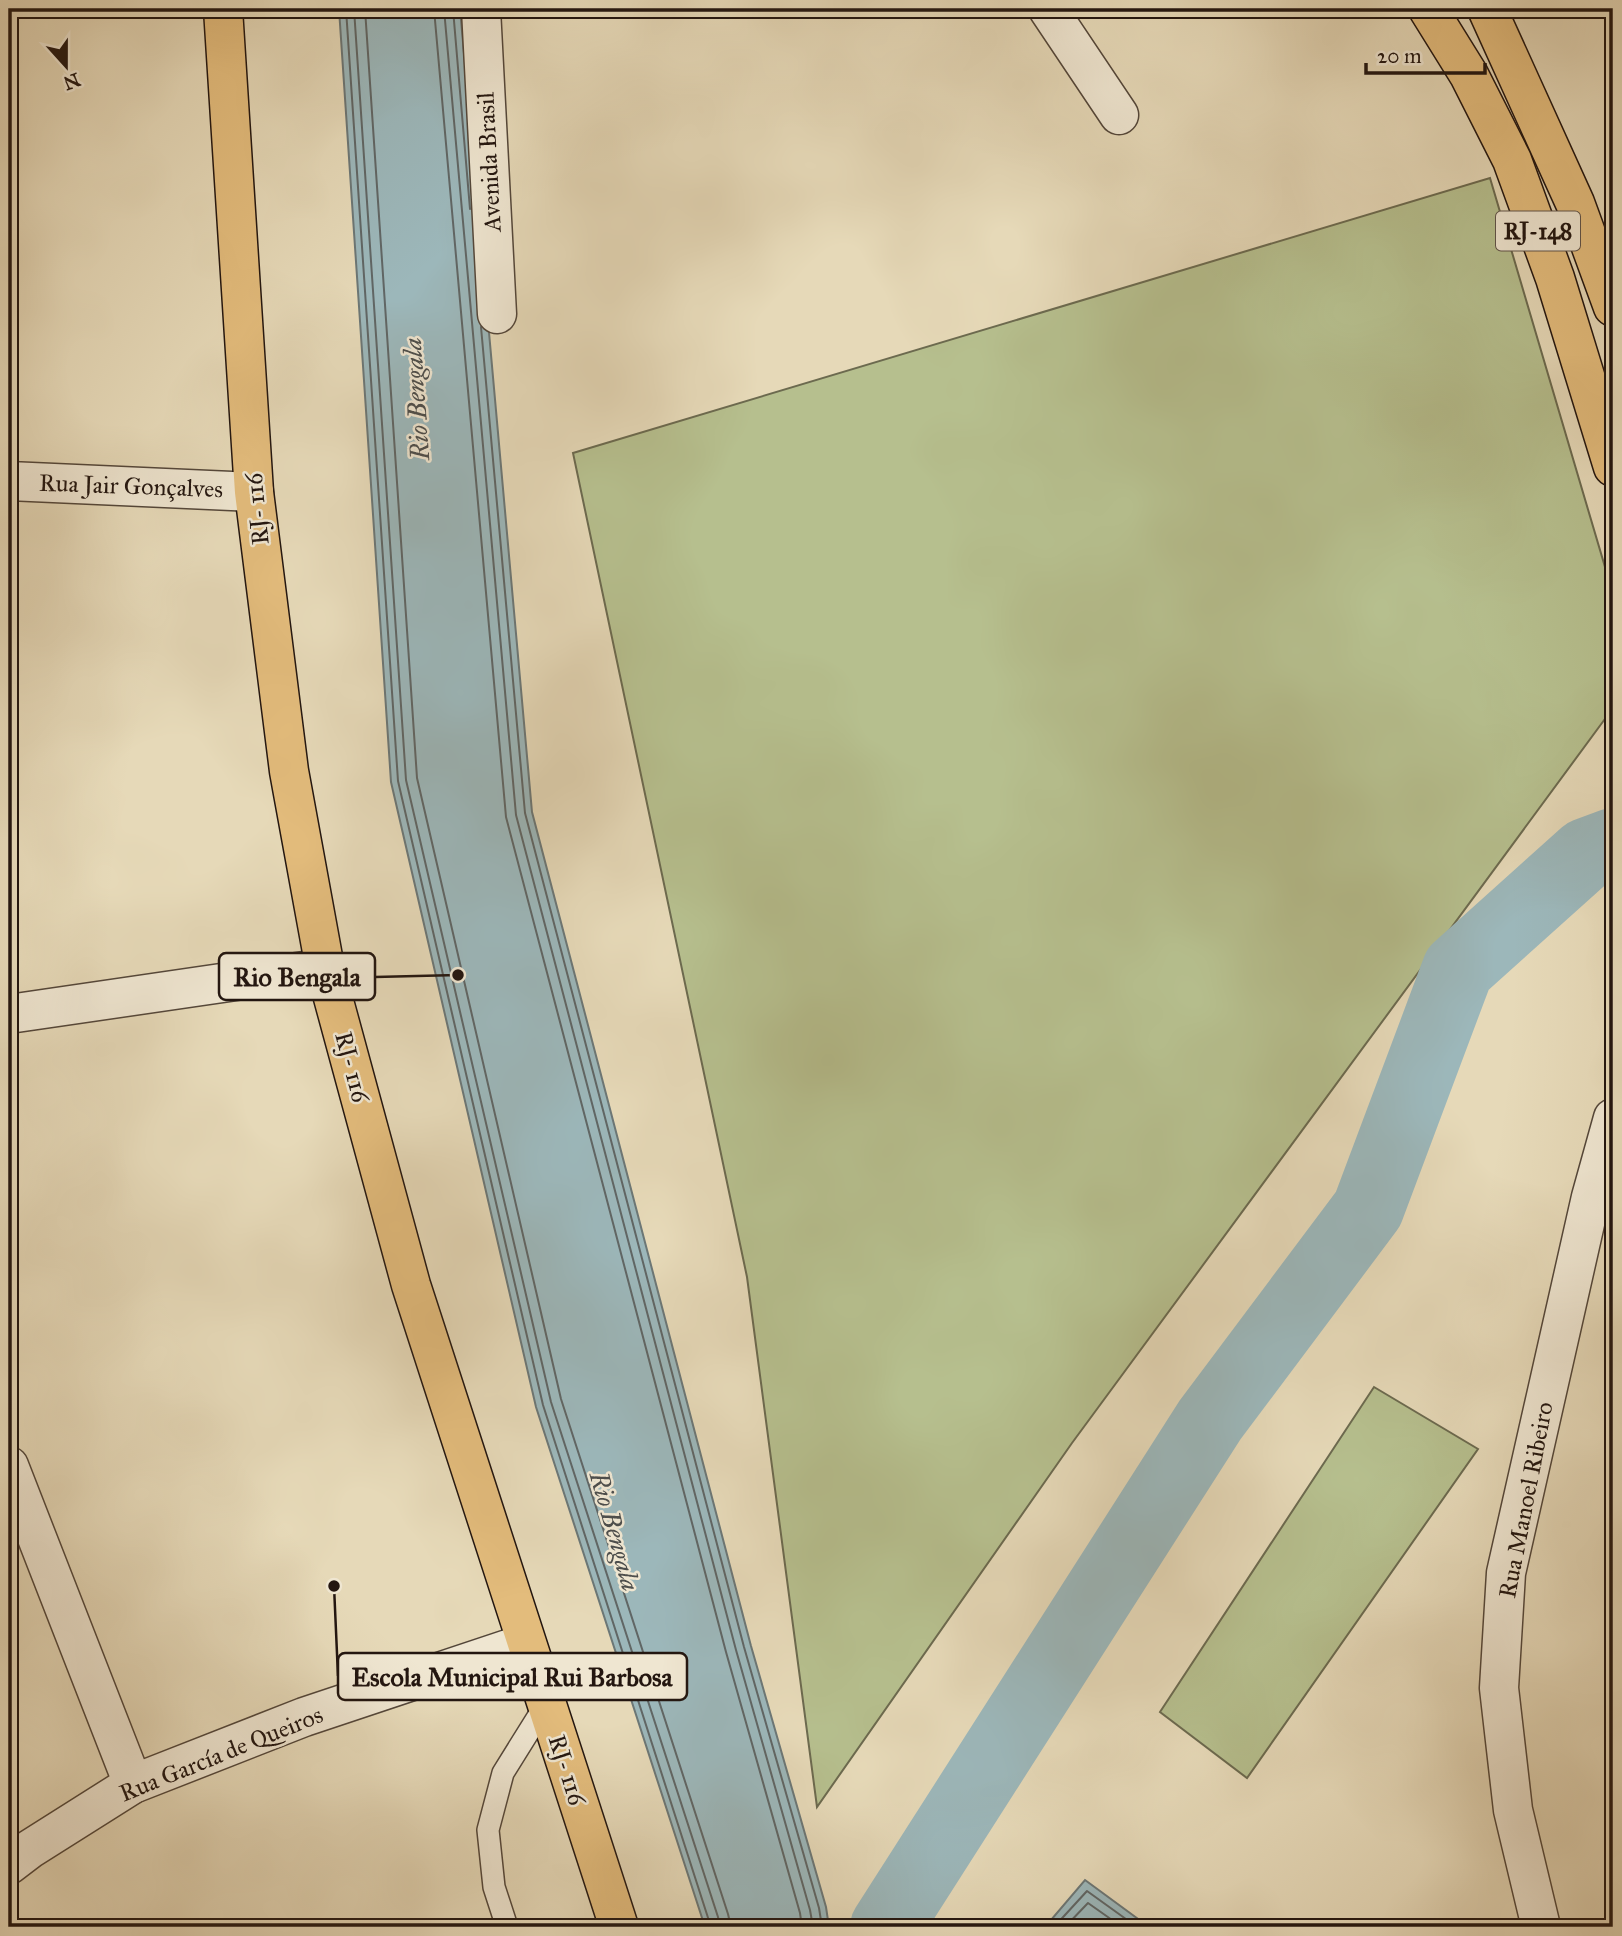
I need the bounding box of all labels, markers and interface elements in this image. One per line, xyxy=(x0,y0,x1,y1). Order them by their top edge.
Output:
north arrow xyxy=(32,32,102,102)
scale bar xyxy=(1366,32,1486,76)
text: 20 m xyxy=(1377,43,1422,69)
text: N xyxy=(60,68,84,95)
street label: Avenida Brasil xyxy=(470,91,508,234)
road number: RJ-148 xyxy=(1496,212,1580,250)
water label: Rio Bengala xyxy=(396,337,436,462)
street label: Rua Jair Gonçalves xyxy=(39,468,223,504)
street label: RJ- 116 xyxy=(238,471,276,547)
callout: Rio Bengala xyxy=(219,953,375,1000)
text: Rio Bengala xyxy=(233,961,362,994)
street label: RJ- 116 xyxy=(328,1028,376,1106)
street label: Rua Manoel Ribeiro xyxy=(1492,1399,1560,1601)
water label: Rio Bengala xyxy=(582,1467,647,1594)
callout: Escola Municipal Rui Barbosa xyxy=(338,1653,687,1700)
text: Escola Municipal Rui Barbosa xyxy=(351,1661,674,1693)
street label: Rua García de Queiros xyxy=(115,1699,327,1809)
street label: RJ- 116 xyxy=(542,1731,593,1810)

